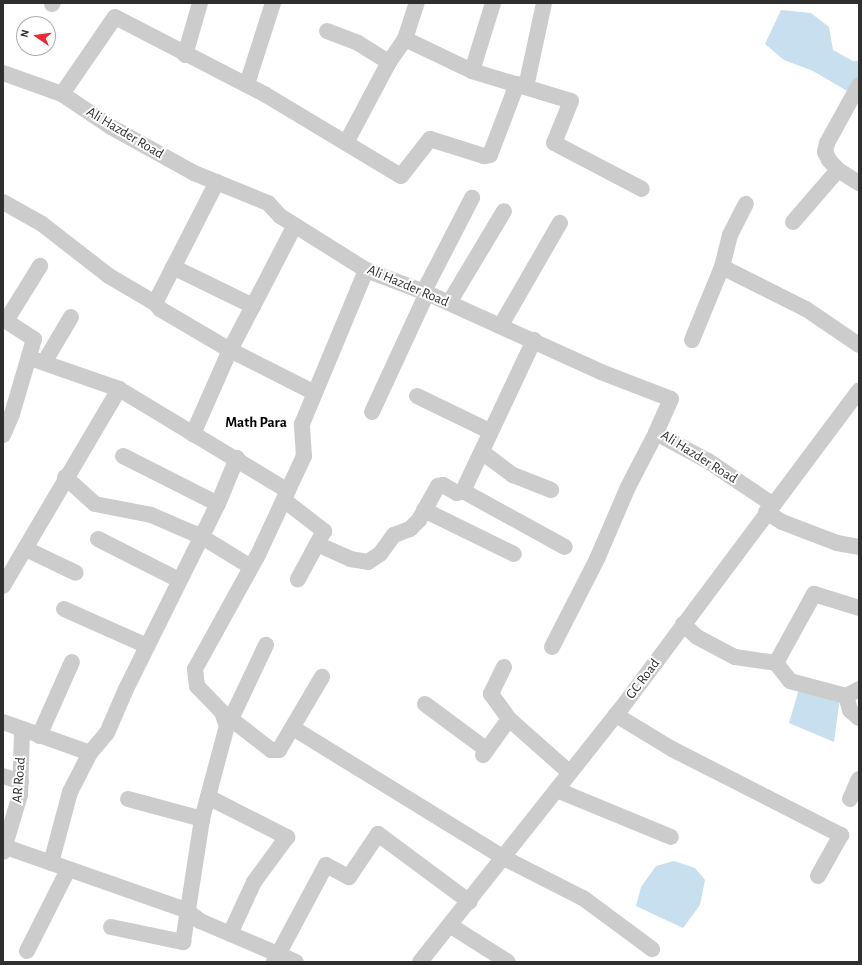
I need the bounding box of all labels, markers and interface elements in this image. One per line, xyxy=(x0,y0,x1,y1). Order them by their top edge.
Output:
north arrow xyxy=(16,16,56,56)
text: N xyxy=(19,28,31,38)
street label: Ali Hazder Road xyxy=(83,103,167,163)
street label: Ali Hazder Road xyxy=(365,261,451,311)
district label: Math Para xyxy=(225,414,287,432)
street label: Ali Hazder Road xyxy=(658,427,740,487)
street label: GC Road xyxy=(622,656,664,702)
street label: AR Road xyxy=(9,756,29,804)

